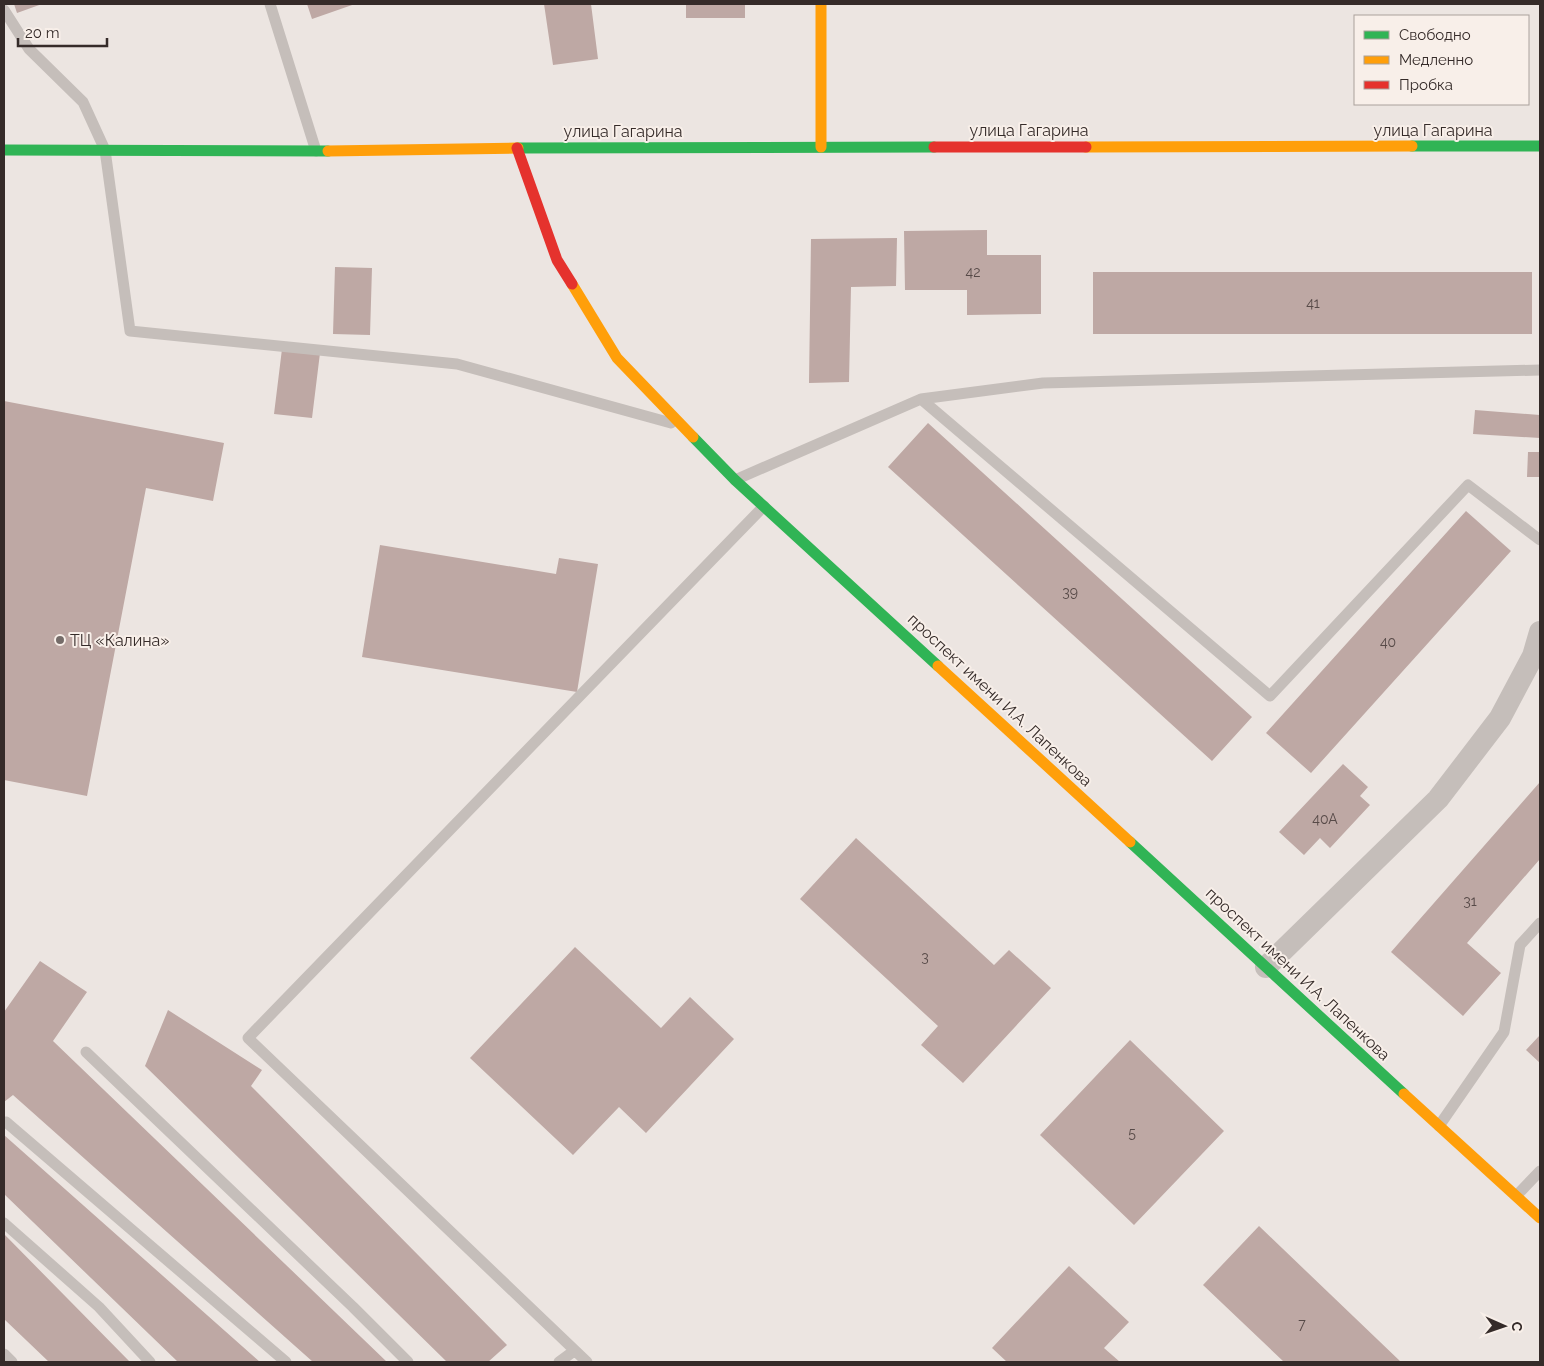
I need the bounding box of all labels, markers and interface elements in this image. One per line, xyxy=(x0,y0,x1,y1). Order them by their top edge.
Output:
scale bar xyxy=(18,15,106,47)
legend xyxy=(1354,15,1529,105)
text: 20 m xyxy=(25,24,60,42)
text: Свободно xyxy=(1399,26,1471,44)
text: Медленно xyxy=(1399,51,1473,69)
text: Пробка xyxy=(1399,76,1453,94)
street label: улица Гагарина xyxy=(970,121,1088,140)
street label: улица Гагарина xyxy=(1374,121,1492,140)
street label: улица Гагарина xyxy=(564,122,682,141)
house number: 42 xyxy=(966,264,980,280)
house number: 41 xyxy=(1306,295,1320,311)
house number: 39 xyxy=(1062,584,1078,600)
street label: проспект имени И.А. Лапенкова xyxy=(904,610,1096,790)
place label: ТЦ «Калина» xyxy=(70,631,169,650)
marker: ТЦ «Калина» xyxy=(54,634,66,646)
house number: 40 xyxy=(1380,634,1396,650)
house number: 40А xyxy=(1312,811,1338,827)
street label: проспект имени И.А. Лапенкова xyxy=(1202,884,1394,1064)
house number: 31 xyxy=(1463,893,1477,909)
house number: 3 xyxy=(921,949,929,965)
house number: 5 xyxy=(1128,1125,1136,1141)
north arrow xyxy=(1479,1301,1529,1351)
house number: 7 xyxy=(1298,1316,1306,1332)
text: С xyxy=(1509,1321,1525,1332)

